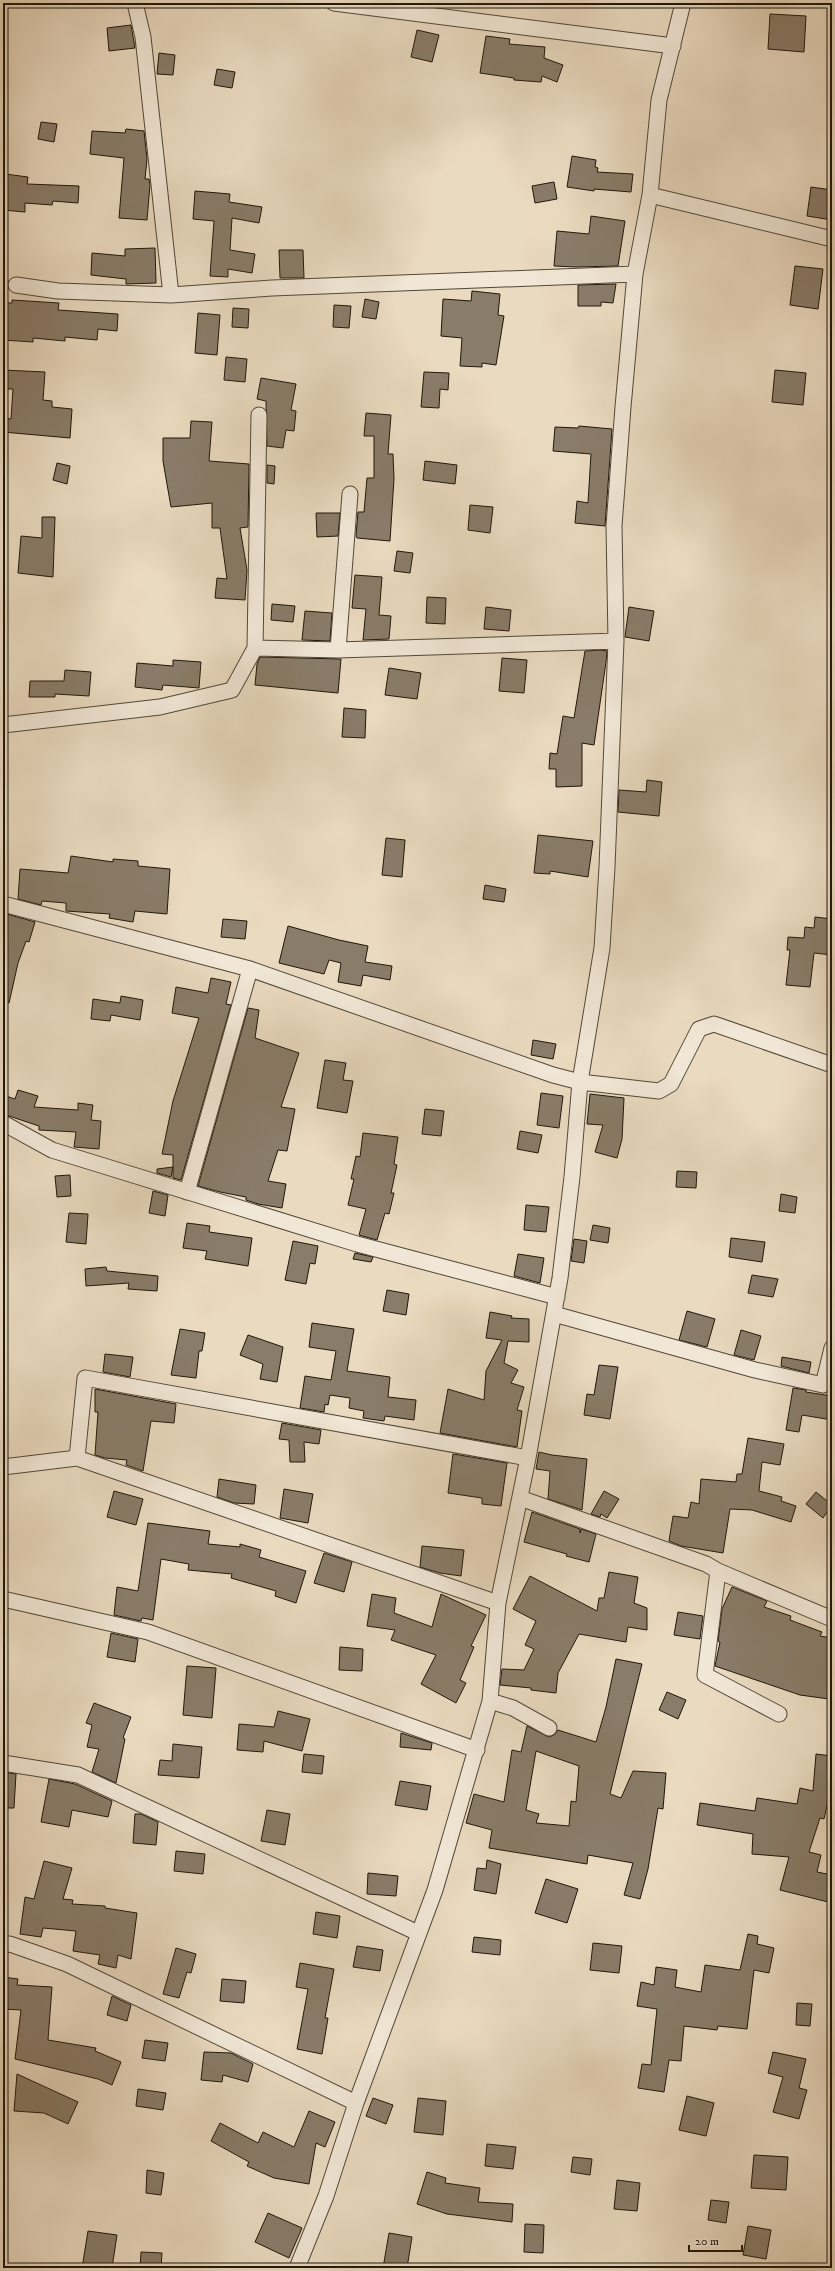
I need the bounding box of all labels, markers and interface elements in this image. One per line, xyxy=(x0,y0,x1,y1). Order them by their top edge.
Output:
scale bar xyxy=(689,2227,742,2253)
text: 20 m xyxy=(695,2234,719,2249)

